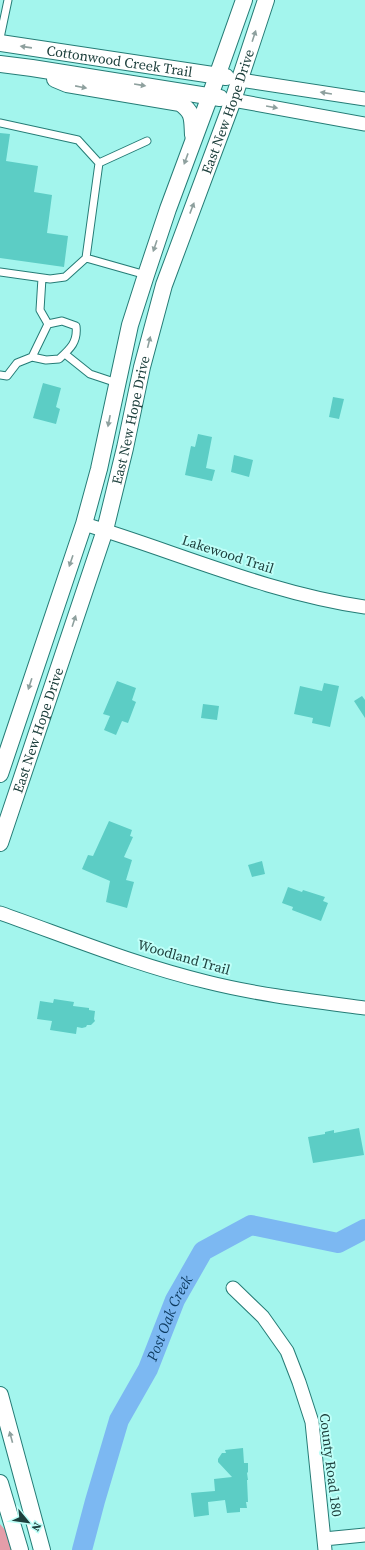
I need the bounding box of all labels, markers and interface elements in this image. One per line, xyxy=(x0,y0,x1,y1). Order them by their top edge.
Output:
one-way arrow xyxy=(251,30,257,42)
street label: Cottonwood Creek Trail xyxy=(45,40,194,82)
one-way arrow xyxy=(20,44,32,50)
street label: East New Hope Drive xyxy=(196,47,259,177)
one-way arrow xyxy=(134,82,146,88)
one-way arrow xyxy=(75,85,87,91)
one-way arrow xyxy=(320,90,333,96)
one-way arrow xyxy=(265,104,278,110)
one-way arrow xyxy=(183,153,189,165)
one-way arrow xyxy=(190,202,196,214)
one-way arrow xyxy=(152,240,158,252)
one-way arrow xyxy=(146,336,152,348)
street label: East New Hope Drive xyxy=(106,353,155,486)
one-way arrow xyxy=(106,415,112,427)
street label: Lakewood Trail xyxy=(179,530,277,578)
one-way arrow xyxy=(68,555,74,567)
one-way arrow xyxy=(72,615,78,627)
street label: East New Hope Drive xyxy=(7,665,68,796)
one-way arrow xyxy=(27,678,33,690)
street label: Woodland Trail xyxy=(135,934,233,980)
water label: Post Oak Creek xyxy=(141,1270,198,1365)
street label: County Road 180 xyxy=(315,1412,347,1518)
one-way arrow xyxy=(8,1431,14,1443)
north arrow xyxy=(8,1502,48,1542)
text: N xyxy=(28,1519,45,1534)

